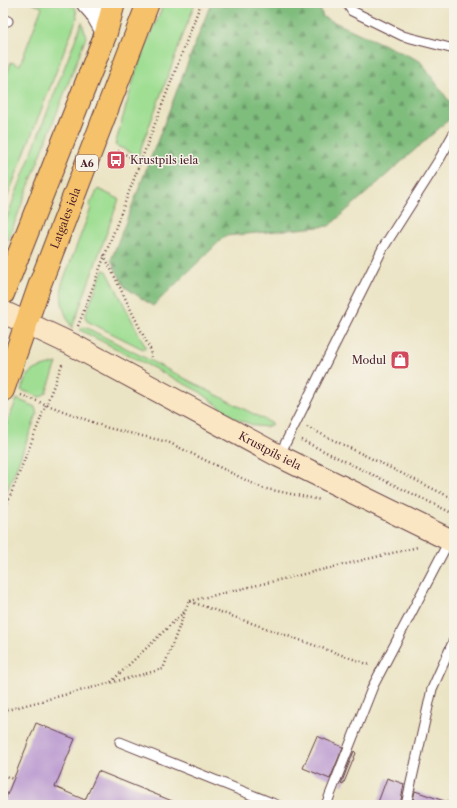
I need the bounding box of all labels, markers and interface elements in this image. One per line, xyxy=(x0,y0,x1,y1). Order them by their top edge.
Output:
bus stop icon: Krustpils iela xyxy=(105,149,127,171)
place label: Krustpils iela xyxy=(130,153,198,167)
road number: A6 xyxy=(76,155,98,171)
street label: Latgales iela xyxy=(47,185,84,251)
shop icon: Modul xyxy=(389,349,411,371)
place label: Modul xyxy=(352,353,387,367)
street label: Krustpils iela xyxy=(236,429,304,473)

